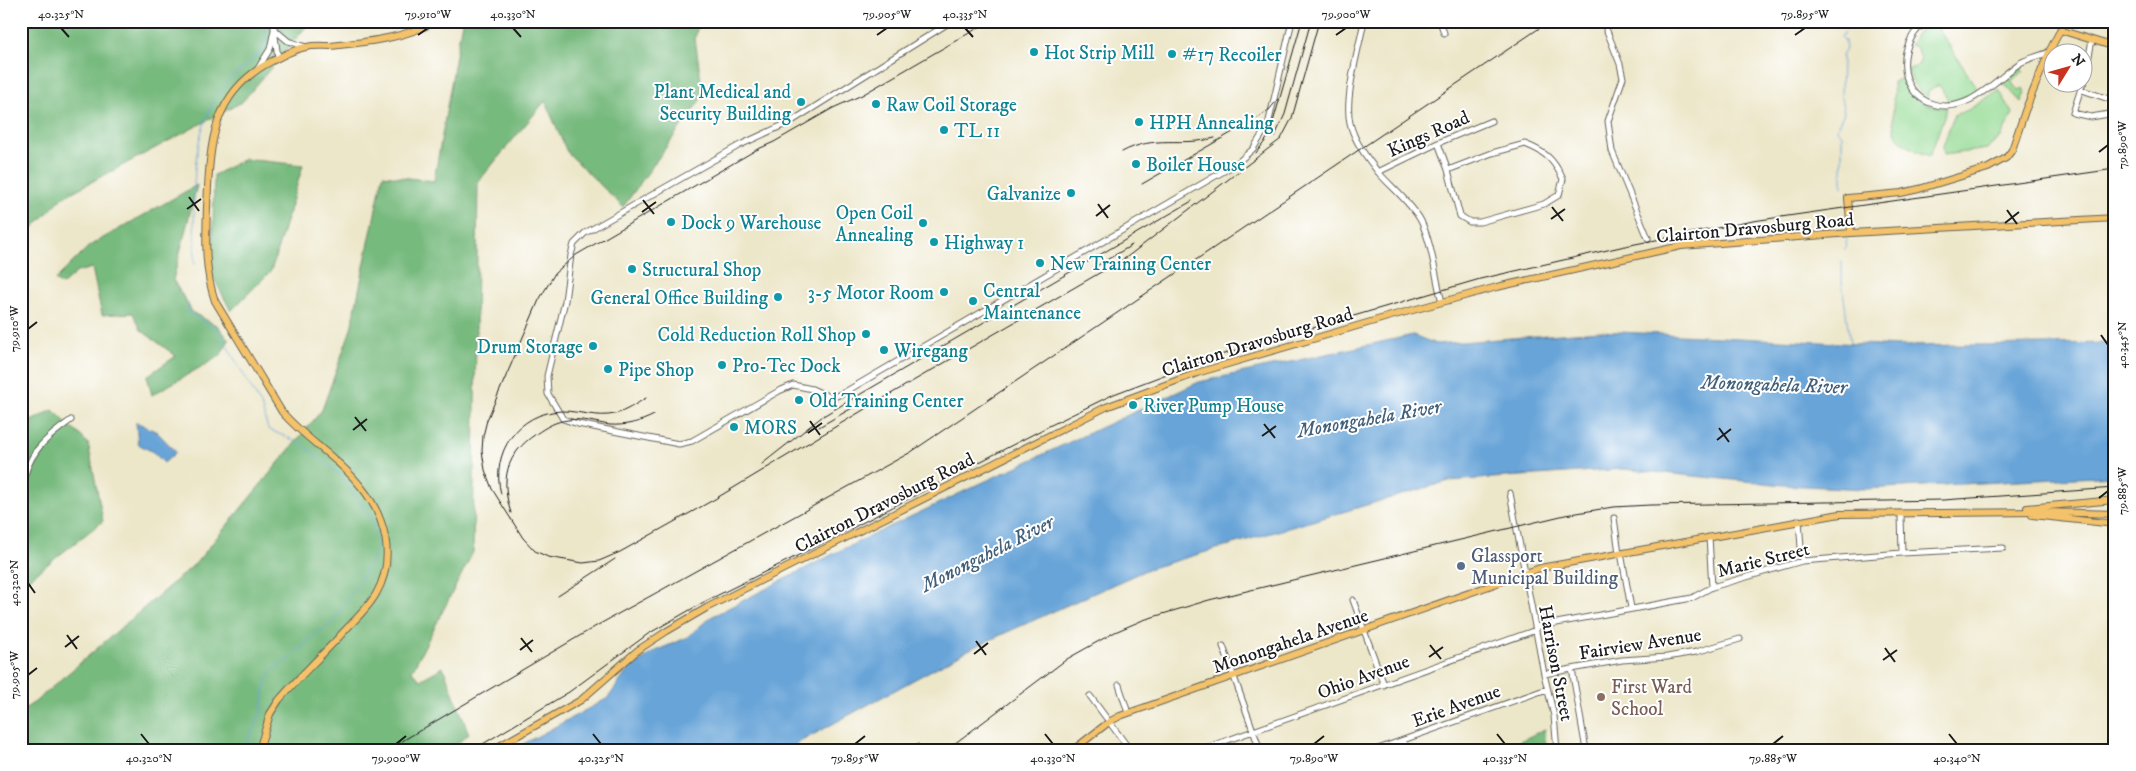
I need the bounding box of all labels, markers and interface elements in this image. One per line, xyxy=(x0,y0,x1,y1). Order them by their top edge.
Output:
text: 40.325°N xyxy=(38,7,84,22)
text: 79.910°W xyxy=(405,7,452,22)
text: 40.330°N xyxy=(490,7,536,22)
text: 79.905°W xyxy=(863,7,912,22)
text: 40.335°N xyxy=(943,7,988,22)
text: 79.900°W xyxy=(1322,7,1371,22)
text: 79.895°W xyxy=(1781,7,1830,22)
place label: Hot Strip Mill xyxy=(1044,42,1155,65)
north arrow xyxy=(2044,42,2094,92)
place label: #17 Recoiler xyxy=(1182,44,1282,67)
marker: Hot Strip Mill xyxy=(1028,46,1040,58)
marker: #17 Recoiler xyxy=(1166,48,1178,60)
text: N xyxy=(2067,51,2089,71)
place label: Plant Medical and Security Building xyxy=(653,81,792,126)
place label: Raw Coil Storage xyxy=(886,94,1017,117)
marker: Plant Medical and Security Building xyxy=(795,96,807,108)
marker: Raw Coil Storage xyxy=(870,98,882,110)
street label: Kings Road xyxy=(1384,106,1474,163)
place label: HPH Annealing xyxy=(1149,112,1274,135)
marker: HPH Annealing xyxy=(1133,116,1145,128)
place label: TL 11 xyxy=(954,120,1000,143)
text: 79.890°W xyxy=(2115,120,2130,169)
marker: TL 11 xyxy=(938,124,950,136)
place label: Boiler House xyxy=(1146,154,1245,177)
marker: Boiler House xyxy=(1130,158,1142,170)
place label: Galvanize xyxy=(987,183,1061,206)
marker: Galvanize xyxy=(1065,187,1077,199)
place label: Open Coil Annealing xyxy=(835,202,914,247)
street label: Clairton Dravosburg Road xyxy=(1655,208,1856,249)
place label: Dock 9 Warehouse xyxy=(681,212,822,235)
marker: Dock 9 Warehouse xyxy=(665,216,677,228)
marker: Open Coil Annealing xyxy=(917,217,929,229)
place label: Highway 1 xyxy=(944,232,1024,255)
marker: Highway 1 xyxy=(928,236,940,248)
place label: New Training Center xyxy=(1050,253,1211,276)
marker: New Training Center xyxy=(1034,257,1046,269)
place label: Structural Shop xyxy=(642,259,761,282)
marker: Structural Shop xyxy=(626,263,638,275)
place label: Central Maintenance xyxy=(983,280,1081,325)
place label: 3-5 Motor Room xyxy=(808,282,934,305)
marker: 3-5 Motor Room xyxy=(938,286,950,298)
place label: General Office Building xyxy=(590,287,769,310)
marker: General Office Building xyxy=(772,291,784,303)
marker: Central Maintenance xyxy=(967,295,979,307)
street label: Clairton Dravosburg Road xyxy=(1159,302,1356,382)
text: 79.910°W xyxy=(7,305,22,352)
text: 40.345°N xyxy=(2115,321,2130,369)
place label: Cold Reduction Roll Shop xyxy=(658,324,856,347)
marker: Cold Reduction Roll Shop xyxy=(860,328,872,340)
place label: Drum Storage xyxy=(477,336,583,359)
marker: Drum Storage xyxy=(587,340,599,352)
place label: Wiregang xyxy=(893,340,968,363)
marker: Wiregang xyxy=(878,344,890,356)
place label: Pro-Tec Dock xyxy=(732,355,841,378)
place label: Pipe Shop xyxy=(618,359,694,382)
marker: Pro-Tec Dock xyxy=(716,359,728,371)
marker: Pipe Shop xyxy=(602,363,614,375)
water label: Monongahela River xyxy=(1699,370,1849,401)
place label: Old Training Center xyxy=(809,390,963,413)
marker: Old Training Center xyxy=(793,394,805,406)
water label: Monongahela River xyxy=(1293,394,1445,445)
place label: River Pump House xyxy=(1143,395,1284,418)
marker: River Pump House xyxy=(1127,399,1139,411)
place label: MORS xyxy=(744,417,797,440)
marker: MORS xyxy=(728,421,740,433)
street label: Clairton Dravosburg Road xyxy=(791,448,979,559)
text: 79.885°W xyxy=(2115,466,2130,515)
water label: Monongahela River xyxy=(915,509,1060,599)
street label: Marie Street xyxy=(1715,538,1812,583)
place label: Glassport Municipal Building xyxy=(1471,545,1619,590)
text: 40.320°N xyxy=(7,559,22,606)
marker: Glassport Municipal Building xyxy=(1455,560,1467,572)
street label: Harrison Street xyxy=(1533,603,1578,723)
street label: Monongahela Avenue xyxy=(1210,604,1371,679)
street label: Fairview Avenue xyxy=(1577,623,1703,665)
text: 79.905°W xyxy=(7,650,22,699)
street label: Ohio Avenue xyxy=(1314,650,1413,705)
place label: First Ward School xyxy=(1611,676,1692,721)
street label: Erie Avenue xyxy=(1409,680,1504,733)
marker: First Ward School xyxy=(1595,691,1607,703)
text: 40.320°N xyxy=(126,751,173,766)
text: 79.900°W xyxy=(372,751,421,766)
text: 40.325°N xyxy=(578,751,624,766)
text: 79.895°W xyxy=(831,751,880,766)
text: 40.330°N xyxy=(1030,751,1076,766)
text: 79.890°W xyxy=(1290,751,1339,766)
text: 40.335°N xyxy=(1483,751,1528,766)
text: 79.885°W xyxy=(1749,751,1798,766)
text: 40.340°N xyxy=(1933,751,1981,766)

